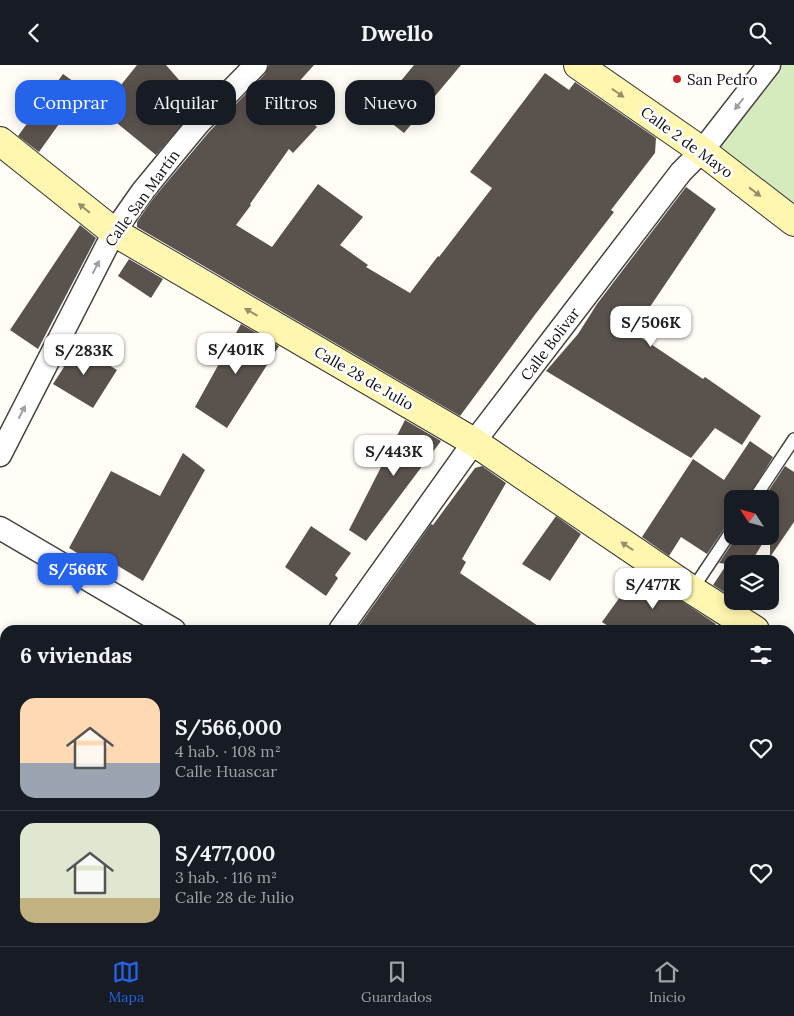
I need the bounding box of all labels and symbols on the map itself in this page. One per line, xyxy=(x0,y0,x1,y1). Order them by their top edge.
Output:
place label: San Pedro xyxy=(687,70,758,89)
marker: San Pedro xyxy=(671,73,683,85)
one-way arrow xyxy=(611,88,625,98)
one-way arrow xyxy=(734,97,745,110)
street label: Calle 2 de Mayo xyxy=(637,102,737,182)
street label: Calle San Martín xyxy=(101,146,183,250)
one-way arrow xyxy=(748,186,761,197)
one-way arrow xyxy=(77,203,90,214)
one-way arrow xyxy=(92,260,100,274)
street label: Calle Bolivar xyxy=(516,303,584,384)
pin: S/506K xyxy=(610,305,692,348)
one-way arrow xyxy=(244,308,258,317)
pin: S/283K xyxy=(43,333,125,376)
pin: S/401K xyxy=(195,333,277,375)
street label: Calle 28 de Julio xyxy=(311,342,417,414)
one-way arrow xyxy=(18,405,26,419)
pin: S/443K xyxy=(353,435,435,477)
north arrow xyxy=(724,490,779,545)
one-way arrow xyxy=(620,541,633,550)
pin: S/566K xyxy=(37,553,119,595)
pin: S/477K xyxy=(612,567,694,610)

